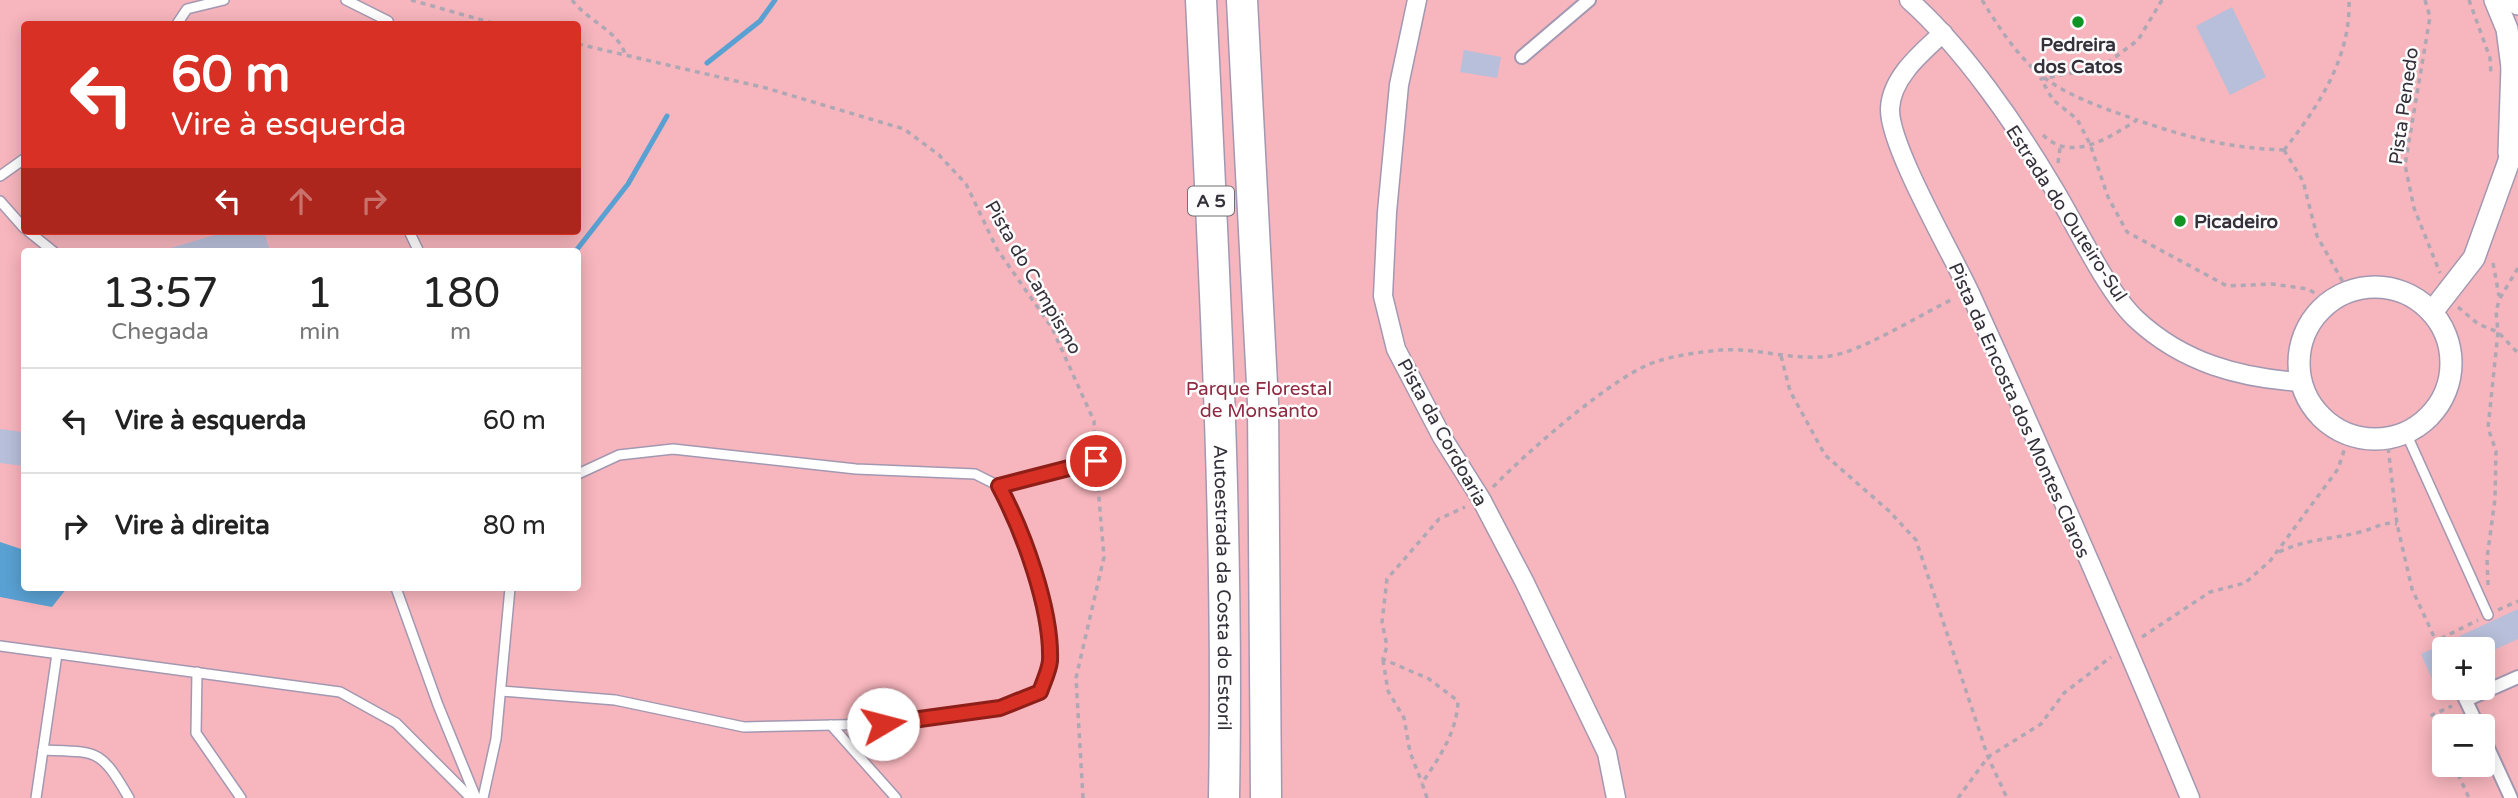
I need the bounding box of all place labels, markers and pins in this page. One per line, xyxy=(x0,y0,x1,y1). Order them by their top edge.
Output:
marker: Pedreira dos Catos xyxy=(2070,14,2086,30)
place label: Pedreira dos Catos xyxy=(2033,34,2123,78)
place label: Picadeiro xyxy=(2194,211,2278,233)
marker: Picadeiro xyxy=(2172,213,2188,229)
pin xyxy=(1066,431,1126,491)

